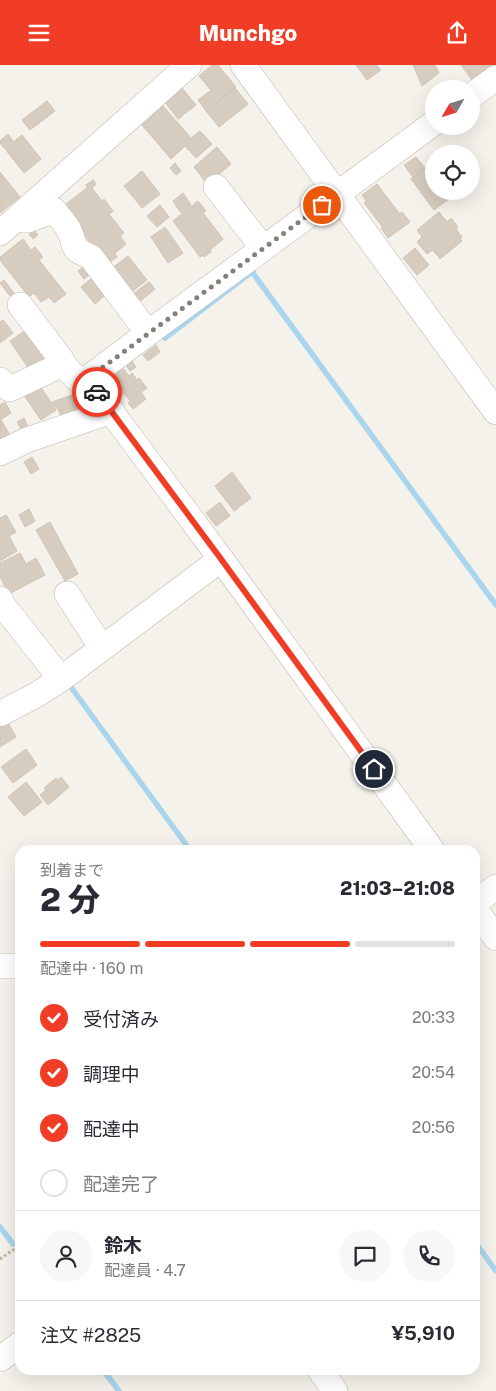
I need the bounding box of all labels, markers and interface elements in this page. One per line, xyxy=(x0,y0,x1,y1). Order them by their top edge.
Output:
icon: menu xyxy=(25,19,53,47)
icon: share xyxy=(443,19,471,47)
text: Munchgo xyxy=(199,20,297,46)
north arrow xyxy=(425,80,480,135)
map controls xyxy=(425,80,480,200)
button: locate xyxy=(425,145,480,200)
pin xyxy=(301,184,343,226)
icon: bag xyxy=(308,191,336,219)
courier xyxy=(72,367,122,417)
icon: car xyxy=(83,378,111,406)
pin xyxy=(353,748,395,790)
icon: home xyxy=(360,755,388,783)
text: 到着まで xyxy=(40,861,104,880)
text: 21:03–21:08 xyxy=(340,877,455,899)
text: 2 分 xyxy=(40,881,100,918)
text: 配達中 · 160 m xyxy=(40,959,143,978)
icon: check xyxy=(40,1004,68,1032)
text: 受付済み xyxy=(83,1008,159,1030)
text: 20:33 xyxy=(412,1008,455,1027)
icon: check xyxy=(40,1059,68,1087)
text: 調理中 xyxy=(83,1063,140,1085)
text: 20:54 xyxy=(412,1063,455,1082)
icon: check xyxy=(40,1114,68,1142)
text: 配達中 xyxy=(83,1118,140,1140)
text: 20:56 xyxy=(412,1118,455,1137)
text: 配達完了 xyxy=(83,1173,159,1195)
button: person xyxy=(40,1230,92,1282)
button: chat xyxy=(339,1230,391,1282)
button: phone xyxy=(403,1230,455,1282)
text: 鈴木 xyxy=(104,1234,142,1256)
text: 配達員 · 4.7 xyxy=(104,1261,186,1280)
text: ¥5,910 xyxy=(391,1322,455,1344)
text: 注文 #2825 xyxy=(40,1324,141,1346)

